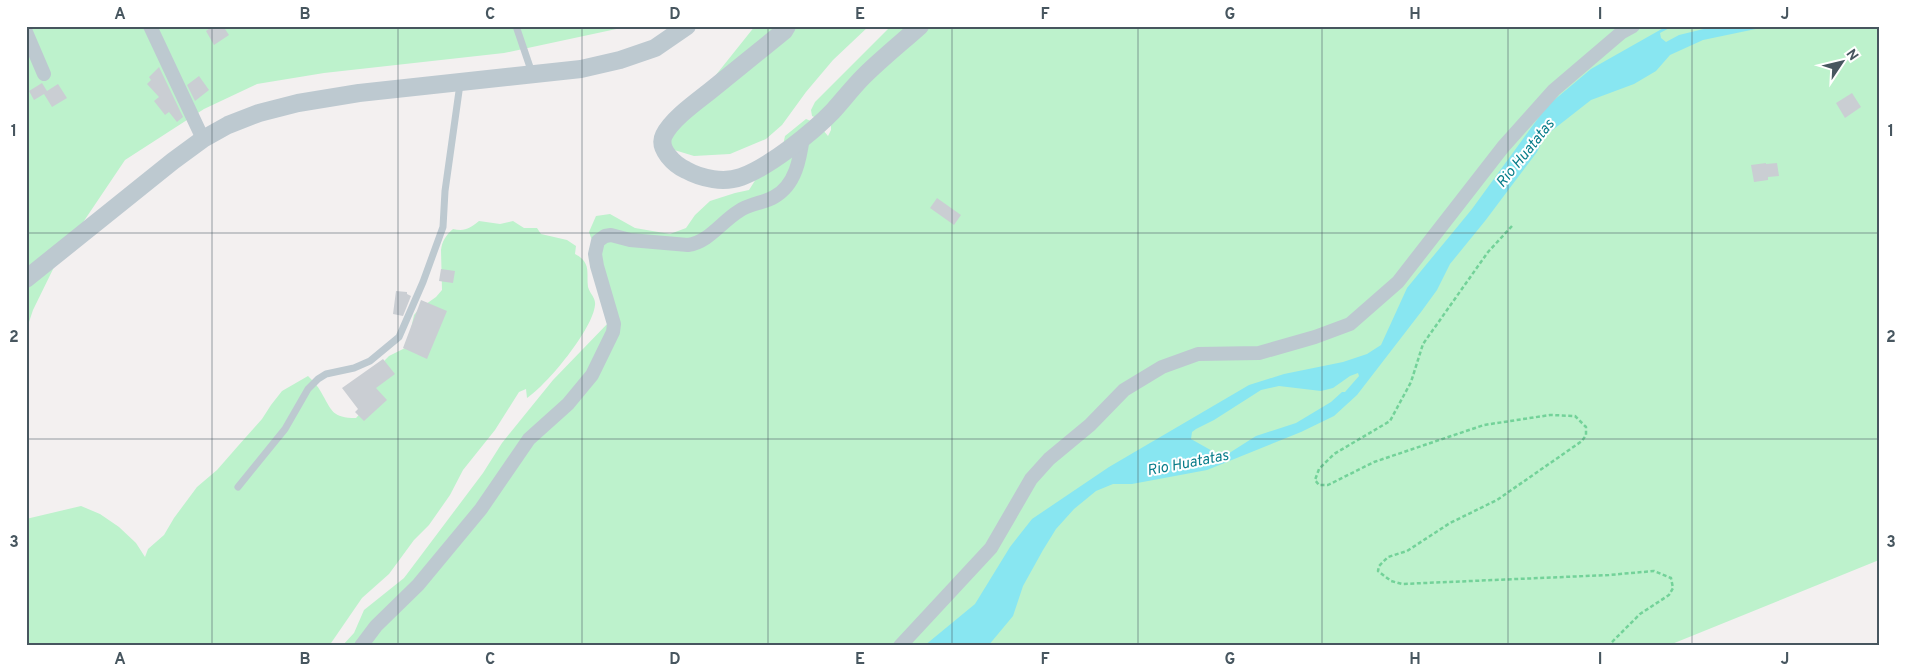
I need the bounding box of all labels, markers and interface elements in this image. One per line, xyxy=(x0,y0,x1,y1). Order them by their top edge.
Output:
text: A xyxy=(114,5,126,25)
text: B xyxy=(299,5,311,25)
text: C xyxy=(485,5,495,25)
text: D xyxy=(669,5,681,25)
text: E xyxy=(855,5,865,25)
text: F xyxy=(1040,5,1050,25)
text: G xyxy=(1225,5,1235,25)
text: H xyxy=(1409,5,1421,25)
text: I xyxy=(1598,5,1602,25)
text: J xyxy=(1781,5,1789,25)
north arrow xyxy=(1818,38,1868,88)
text: N xyxy=(1842,46,1861,64)
water label: Rio Huatatas xyxy=(1493,116,1560,192)
text: 1 xyxy=(11,122,17,142)
text: 1 xyxy=(1888,122,1894,142)
text: 2 xyxy=(9,328,19,348)
text: 2 xyxy=(1886,328,1896,348)
water label: Rio Huatatas xyxy=(1146,447,1231,481)
text: 3 xyxy=(9,533,19,553)
text: 3 xyxy=(1886,533,1896,553)
text: A xyxy=(114,650,126,670)
text: B xyxy=(299,650,311,670)
text: C xyxy=(485,650,495,670)
text: D xyxy=(669,650,681,670)
text: E xyxy=(855,650,865,670)
text: F xyxy=(1040,650,1050,670)
text: G xyxy=(1225,650,1235,670)
text: H xyxy=(1409,650,1421,670)
text: I xyxy=(1598,650,1602,670)
text: J xyxy=(1781,650,1789,670)

